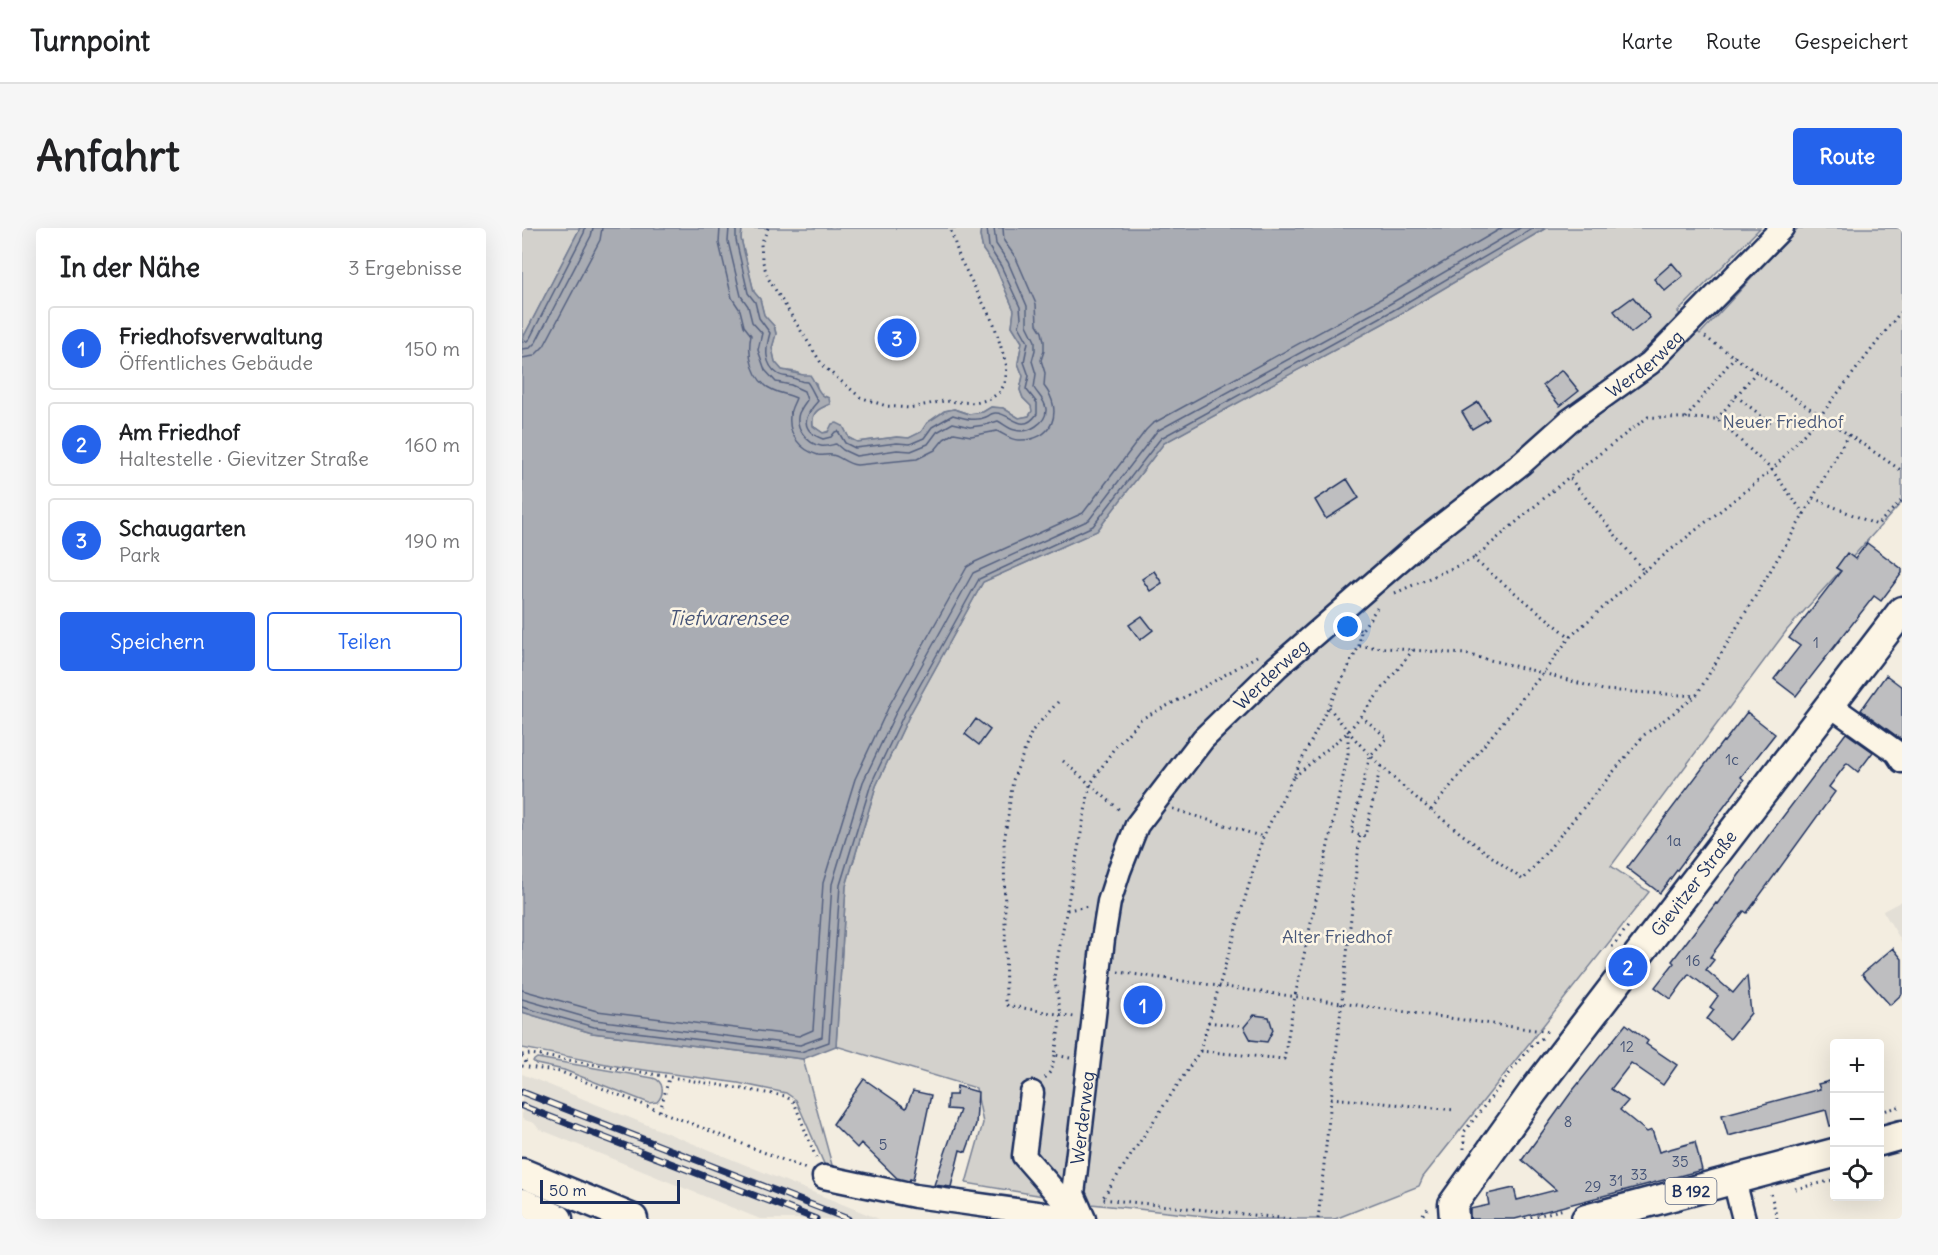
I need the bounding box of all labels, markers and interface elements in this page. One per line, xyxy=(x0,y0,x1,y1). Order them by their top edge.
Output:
text: Turnpoint xyxy=(30,23,150,59)
text: Karte xyxy=(1621,28,1673,55)
text: Route xyxy=(1706,28,1761,55)
text: Gespeichert xyxy=(1794,28,1908,55)
button: Route xyxy=(1793,128,1902,185)
text: Anfahrt xyxy=(36,130,180,182)
text: In der Nähe xyxy=(60,251,200,284)
text: 3 Ergebnisse xyxy=(348,255,462,280)
pin: 3 xyxy=(878,316,916,360)
text: Friedhofsverwaltung xyxy=(119,322,323,350)
street label: Werderweg xyxy=(1601,325,1688,402)
text: 1 xyxy=(78,336,85,361)
text: 150 m xyxy=(405,336,460,361)
text: Öffentliches Gebäude xyxy=(119,350,313,375)
park label: Neuer Friedhof xyxy=(1722,410,1845,433)
text: Am Friedhof xyxy=(119,418,240,446)
text: 2 xyxy=(76,432,87,457)
text: 160 m xyxy=(405,432,460,457)
text: Haltestelle · Gievitzer Straße xyxy=(119,446,369,471)
text: Schaugarten xyxy=(119,514,246,542)
text: 3 xyxy=(76,528,87,553)
text: 190 m xyxy=(405,528,460,553)
text: Park xyxy=(119,542,160,567)
water label: Tiefwarensee xyxy=(668,605,789,630)
button: Speichern xyxy=(60,612,255,671)
button: Teilen xyxy=(267,612,462,671)
your location xyxy=(1333,612,1362,641)
house number: 1 xyxy=(1813,633,1819,652)
street label: Werderweg xyxy=(1229,634,1313,714)
house number: 1c xyxy=(1725,750,1739,769)
street label: Gievitzer Straße xyxy=(1645,825,1741,941)
house number: 1a xyxy=(1667,831,1682,850)
park label: Alter Friedhof xyxy=(1282,925,1393,948)
pin: 2 xyxy=(1608,944,1648,990)
house number: 16 xyxy=(1686,951,1700,970)
pin: 1 xyxy=(1124,982,1162,1028)
house number: 12 xyxy=(1620,1037,1634,1056)
map controls xyxy=(1830,1039,1884,1201)
button: + xyxy=(1830,1039,1884,1093)
street label: Werderweg xyxy=(1065,1070,1099,1166)
button: − xyxy=(1830,1093,1884,1147)
house number: 8 xyxy=(1564,1112,1572,1131)
house number: 5 xyxy=(879,1135,887,1154)
button: locate xyxy=(1830,1147,1884,1201)
house number: 35 xyxy=(1671,1152,1689,1171)
house number: 33 xyxy=(1630,1165,1648,1184)
house number: 31 xyxy=(1609,1171,1623,1190)
scale bar xyxy=(540,1177,680,1204)
house number: 29 xyxy=(1585,1177,1601,1196)
road number: B 192 xyxy=(1666,1178,1716,1204)
text: 50 m xyxy=(549,1180,587,1200)

